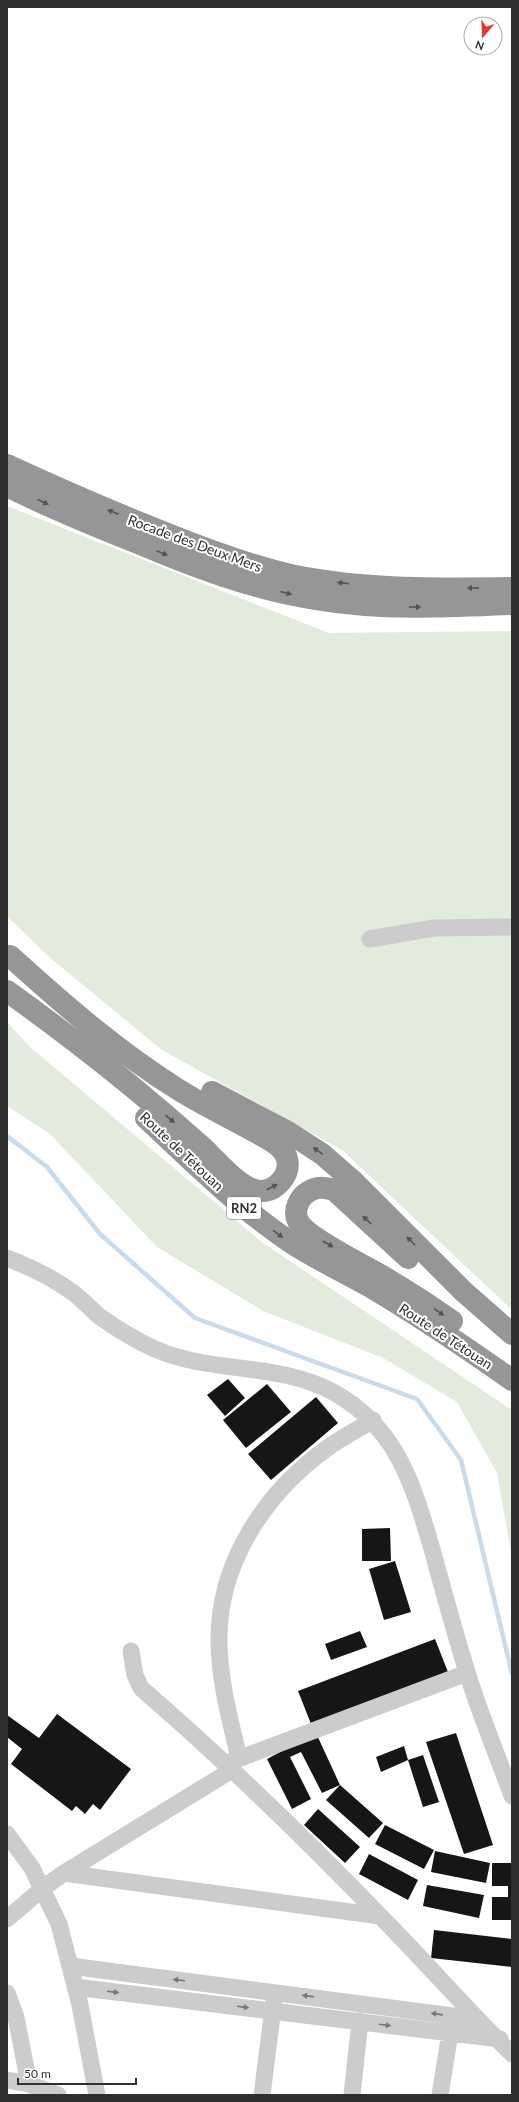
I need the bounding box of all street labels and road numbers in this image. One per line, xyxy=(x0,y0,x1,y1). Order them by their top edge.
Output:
street label: Rocade des Deux Mers xyxy=(126,511,264,575)
street label: Route de Tétouan xyxy=(137,1108,227,1194)
road number: RN2 xyxy=(227,1197,261,1219)
street label: Route de Tétouan xyxy=(396,1300,496,1372)

